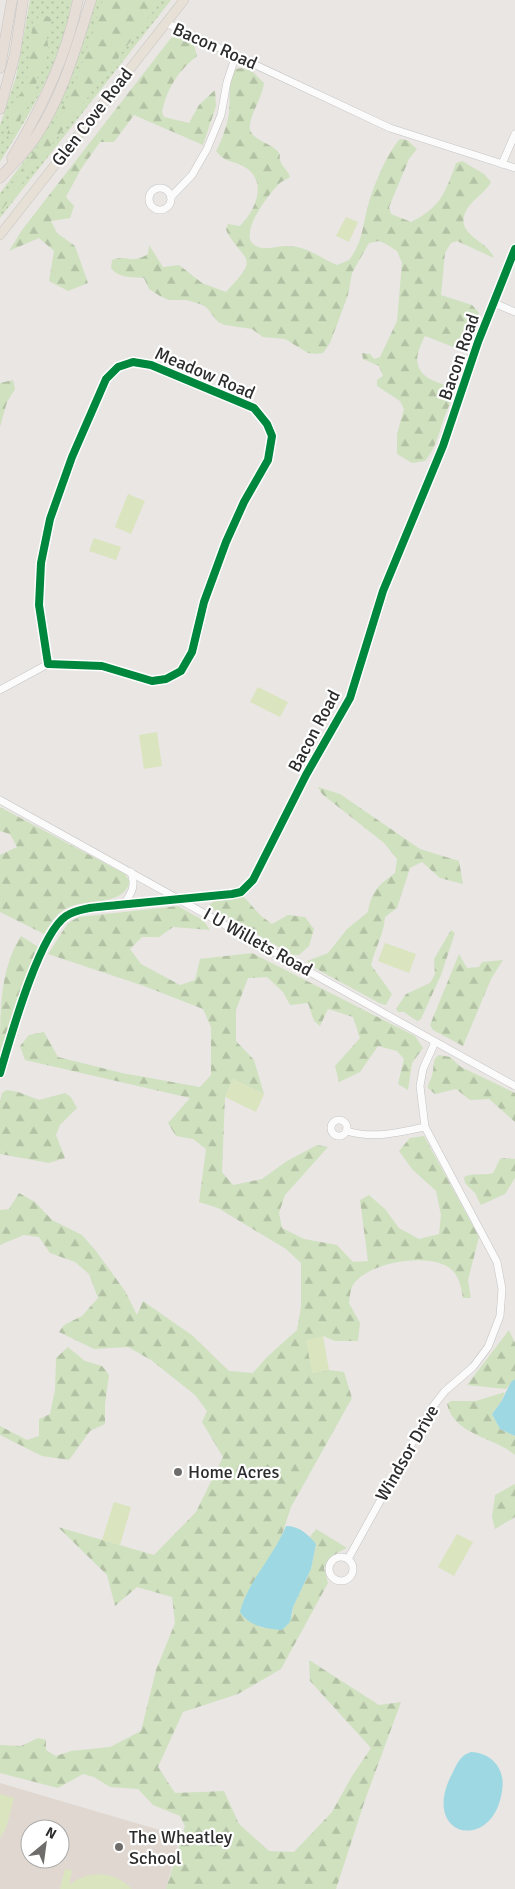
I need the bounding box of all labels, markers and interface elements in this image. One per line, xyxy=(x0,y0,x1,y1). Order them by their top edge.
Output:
street label: Bacon Road xyxy=(169,18,261,74)
street label: Glen Cove Road xyxy=(47,63,137,171)
street label: Bacon Road xyxy=(434,311,484,403)
street label: Meadow Road xyxy=(152,342,258,404)
street label: Bacon Road xyxy=(283,686,345,776)
street label: I U Willets Road xyxy=(200,903,316,981)
street label: Windsor Drive xyxy=(371,1401,443,1505)
place label: Home Acres xyxy=(188,1461,279,1483)
marker: Home Acres xyxy=(172,1466,184,1478)
north arrow xyxy=(20,1819,70,1869)
text: N xyxy=(43,1823,59,1843)
place label: The Wheatley School xyxy=(129,1826,233,1869)
marker: The Wheatley School xyxy=(113,1841,125,1853)

